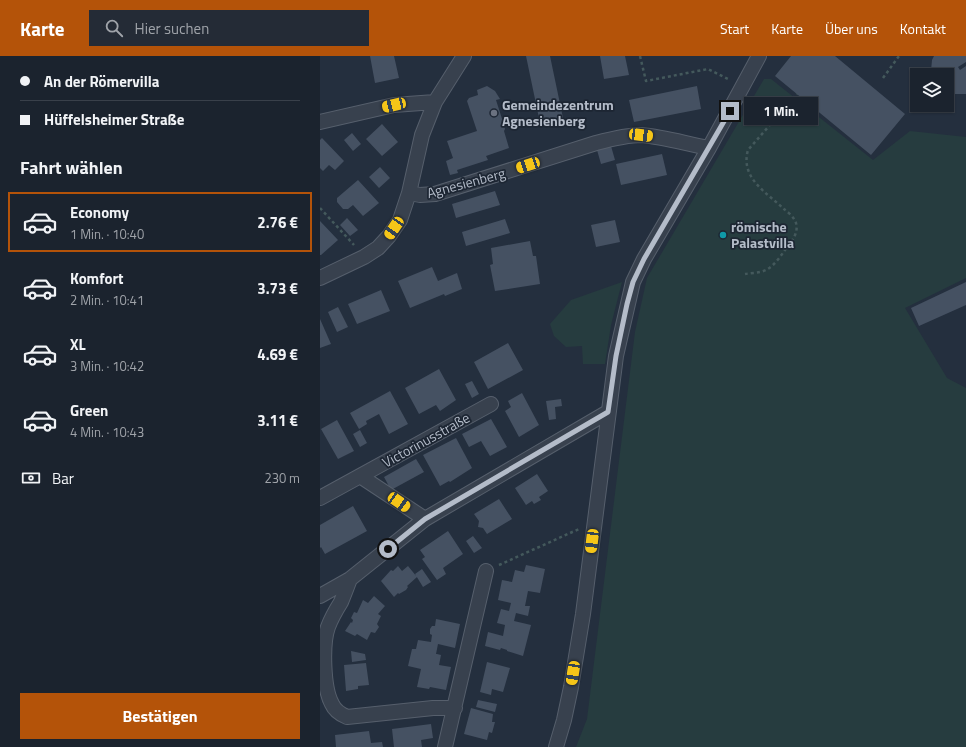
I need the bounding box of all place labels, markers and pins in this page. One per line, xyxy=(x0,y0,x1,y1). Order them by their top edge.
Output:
place label: Gemeindezentrum Agnesienberg xyxy=(502,94,614,131)
marker: Gemeindezentrum Agnesienberg xyxy=(489,108,499,118)
place label: römische Palastvilla xyxy=(731,216,794,253)
marker: römische Palastvilla xyxy=(718,230,728,240)

